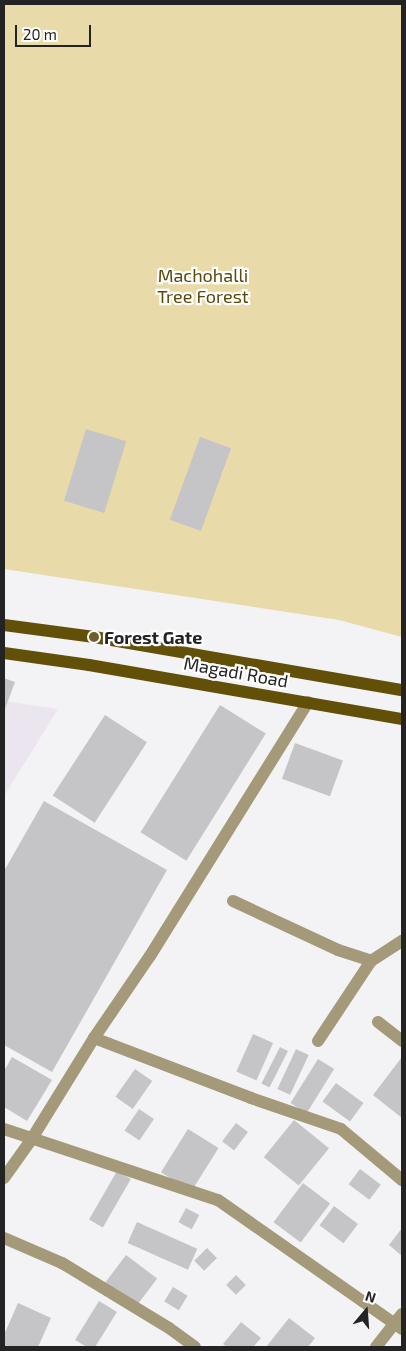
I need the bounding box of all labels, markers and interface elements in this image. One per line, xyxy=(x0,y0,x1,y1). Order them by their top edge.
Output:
scale bar xyxy=(18,15,94,47)
text: 20 m xyxy=(23,25,57,43)
park label: Machohalli Tree Forest xyxy=(157,265,249,308)
place label: Forest Gate xyxy=(104,626,202,648)
marker: Forest Gate xyxy=(88,631,100,643)
street label: Magadi Road xyxy=(182,652,290,692)
north arrow xyxy=(341,1286,391,1336)
text: N xyxy=(363,1287,378,1306)

